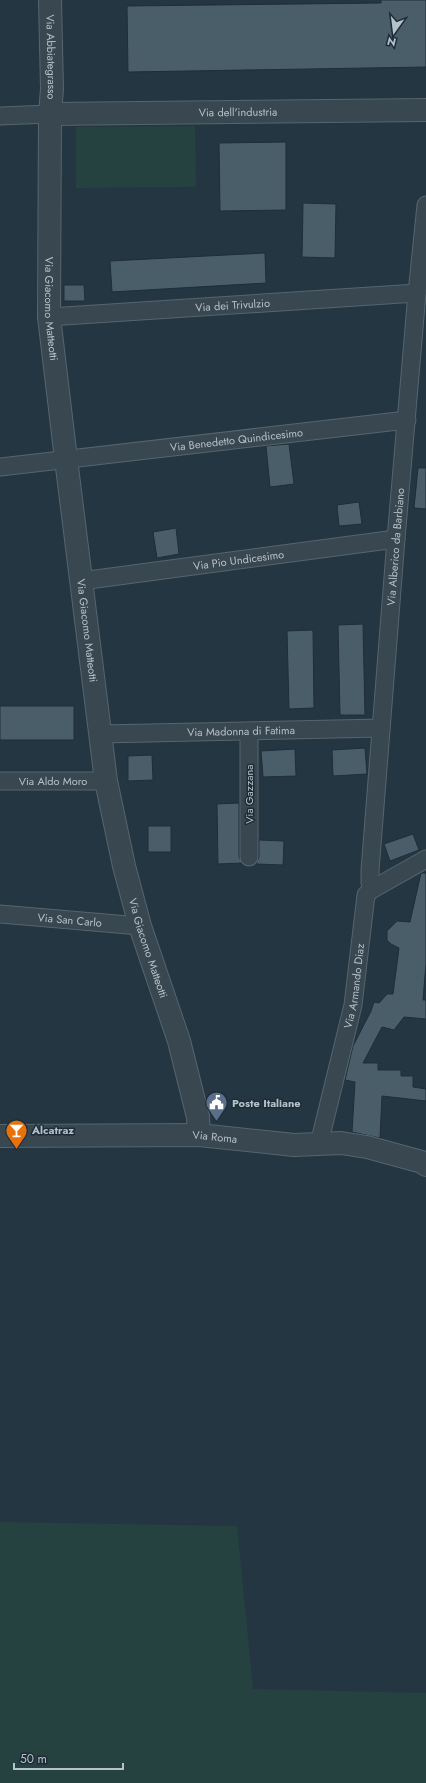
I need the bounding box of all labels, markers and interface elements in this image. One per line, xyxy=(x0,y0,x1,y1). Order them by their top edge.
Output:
north arrow xyxy=(374,12,414,52)
street label: Via Abbiategrasso xyxy=(42,14,60,100)
text: N xyxy=(385,33,398,51)
street label: Via dell'industria xyxy=(199,104,277,120)
street label: Via Giacomo Matteotti xyxy=(41,257,62,362)
street label: Via dei Trivulzio xyxy=(195,295,271,315)
street label: Via Benedetto Quindicesimo xyxy=(169,424,304,455)
street label: Via Alberico da Barbiano xyxy=(383,487,408,606)
street label: Via Pio Undicesimo xyxy=(192,546,285,574)
street label: Via Giacomo Matteotti xyxy=(73,578,102,683)
street label: Via Madonna di Fatima xyxy=(187,722,295,740)
street label: Via Gazzana xyxy=(241,764,257,824)
street label: Via Aldo Moro xyxy=(19,773,87,789)
street label: Via Giacomo Matteotti xyxy=(125,896,172,1000)
street label: Via San Carlo xyxy=(37,909,102,931)
street label: Via Armando Diaz xyxy=(340,943,368,1030)
public building icon: Poste Italiane xyxy=(204,1090,230,1123)
place label: Poste Italiane xyxy=(232,1095,301,1111)
bar icon: Alcatraz xyxy=(4,1117,30,1150)
place label: Alcatraz xyxy=(31,1122,74,1138)
street label: Via Roma xyxy=(193,1127,238,1147)
scale bar xyxy=(14,1745,123,1771)
text: 50 m xyxy=(20,1750,47,1768)

